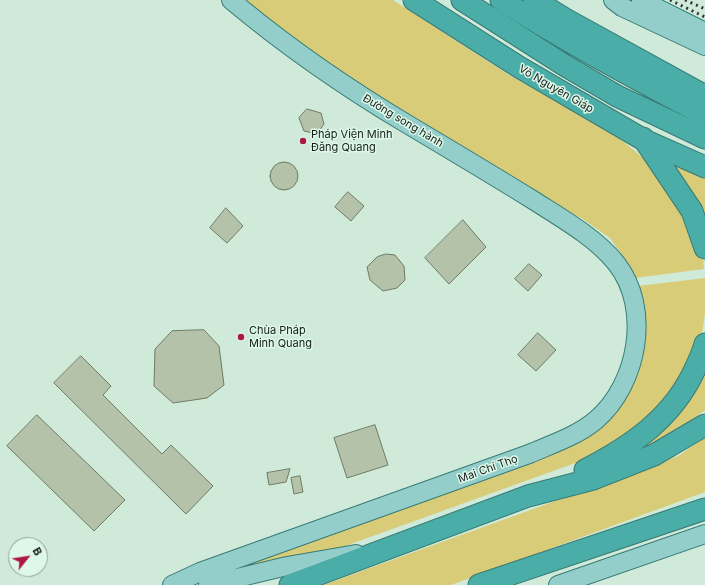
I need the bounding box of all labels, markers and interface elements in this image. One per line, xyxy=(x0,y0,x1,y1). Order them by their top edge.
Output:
street label: Võ Nguyên Giáp xyxy=(516,62,596,116)
street label: Đường song hành xyxy=(360,92,446,150)
place label: Pháp Viện Minh Đăng Quang xyxy=(311,128,392,154)
marker: Pháp Viện Minh Đăng Quang xyxy=(298,136,308,146)
place label: Chùa Pháp Minh Quang xyxy=(249,324,312,350)
marker: Chùa Pháp Minh Quang xyxy=(236,332,246,342)
street label: Mai Chí Thọ xyxy=(456,452,520,486)
north arrow xyxy=(8,537,48,577)
text: B xyxy=(30,545,45,558)

